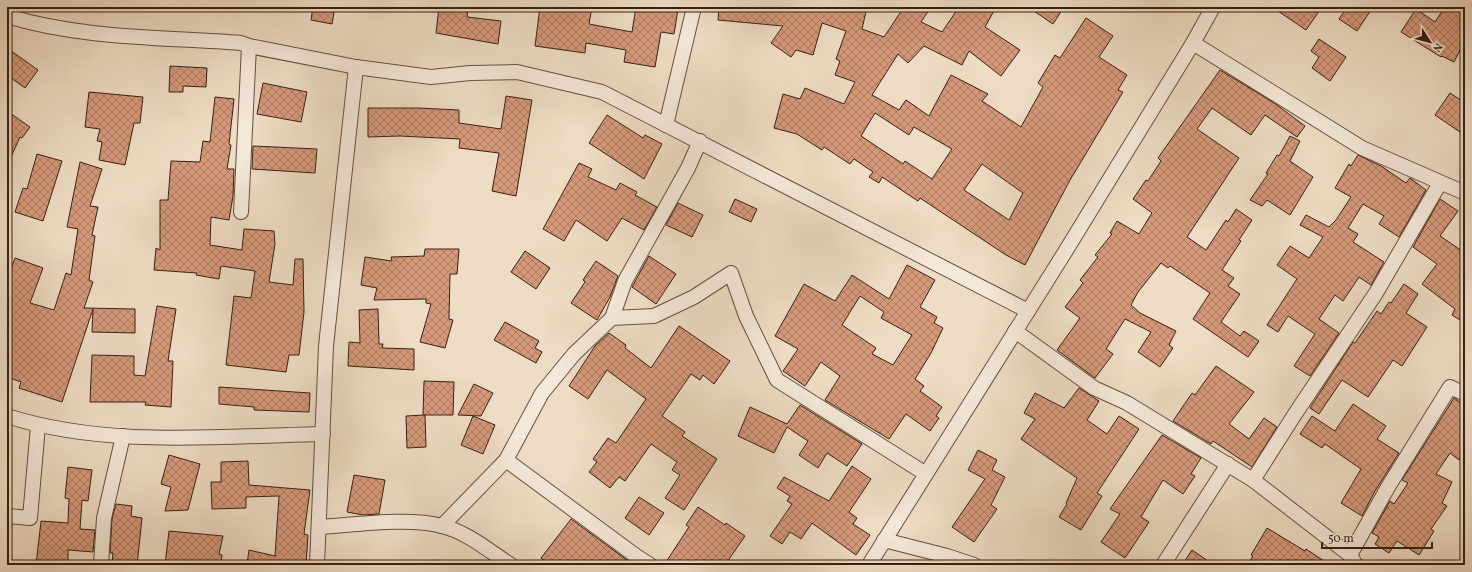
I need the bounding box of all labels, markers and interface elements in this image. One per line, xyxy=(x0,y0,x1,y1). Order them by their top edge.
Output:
north arrow xyxy=(1410,22,1450,62)
text: N xyxy=(1428,39,1445,55)
scale bar xyxy=(1322,524,1432,550)
text: 50 m xyxy=(1328,531,1354,547)

